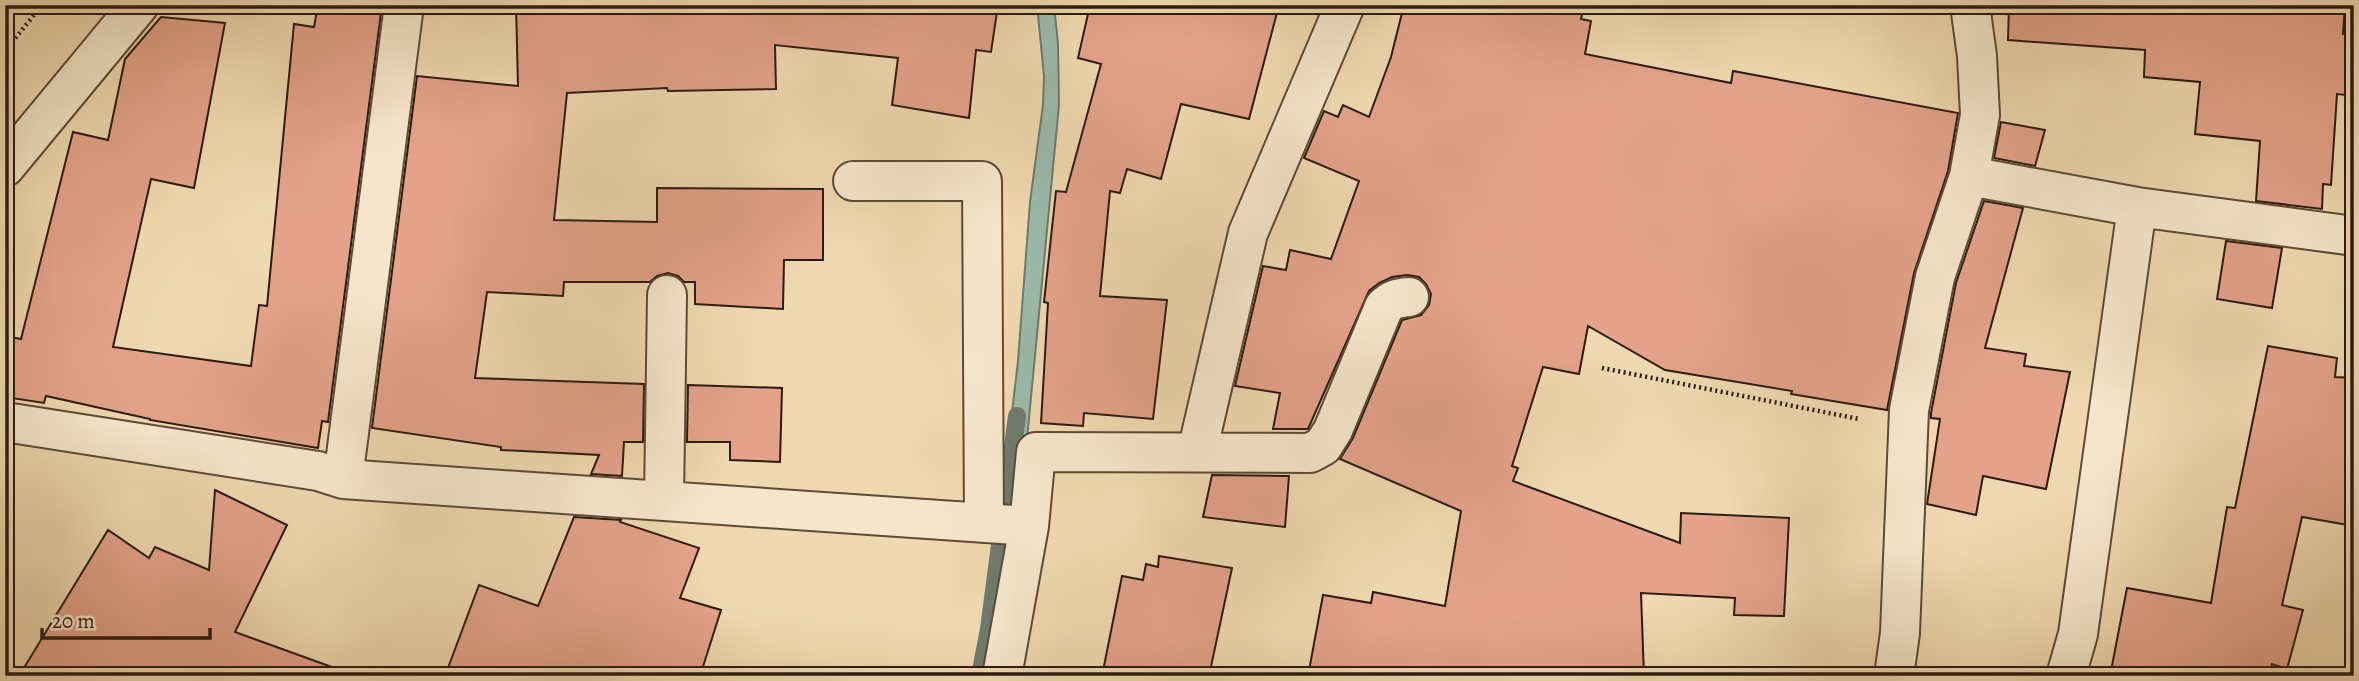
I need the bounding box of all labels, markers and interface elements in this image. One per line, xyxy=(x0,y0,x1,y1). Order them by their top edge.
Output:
scale bar xyxy=(42,597,210,641)
text: 20 m xyxy=(52,607,95,635)

